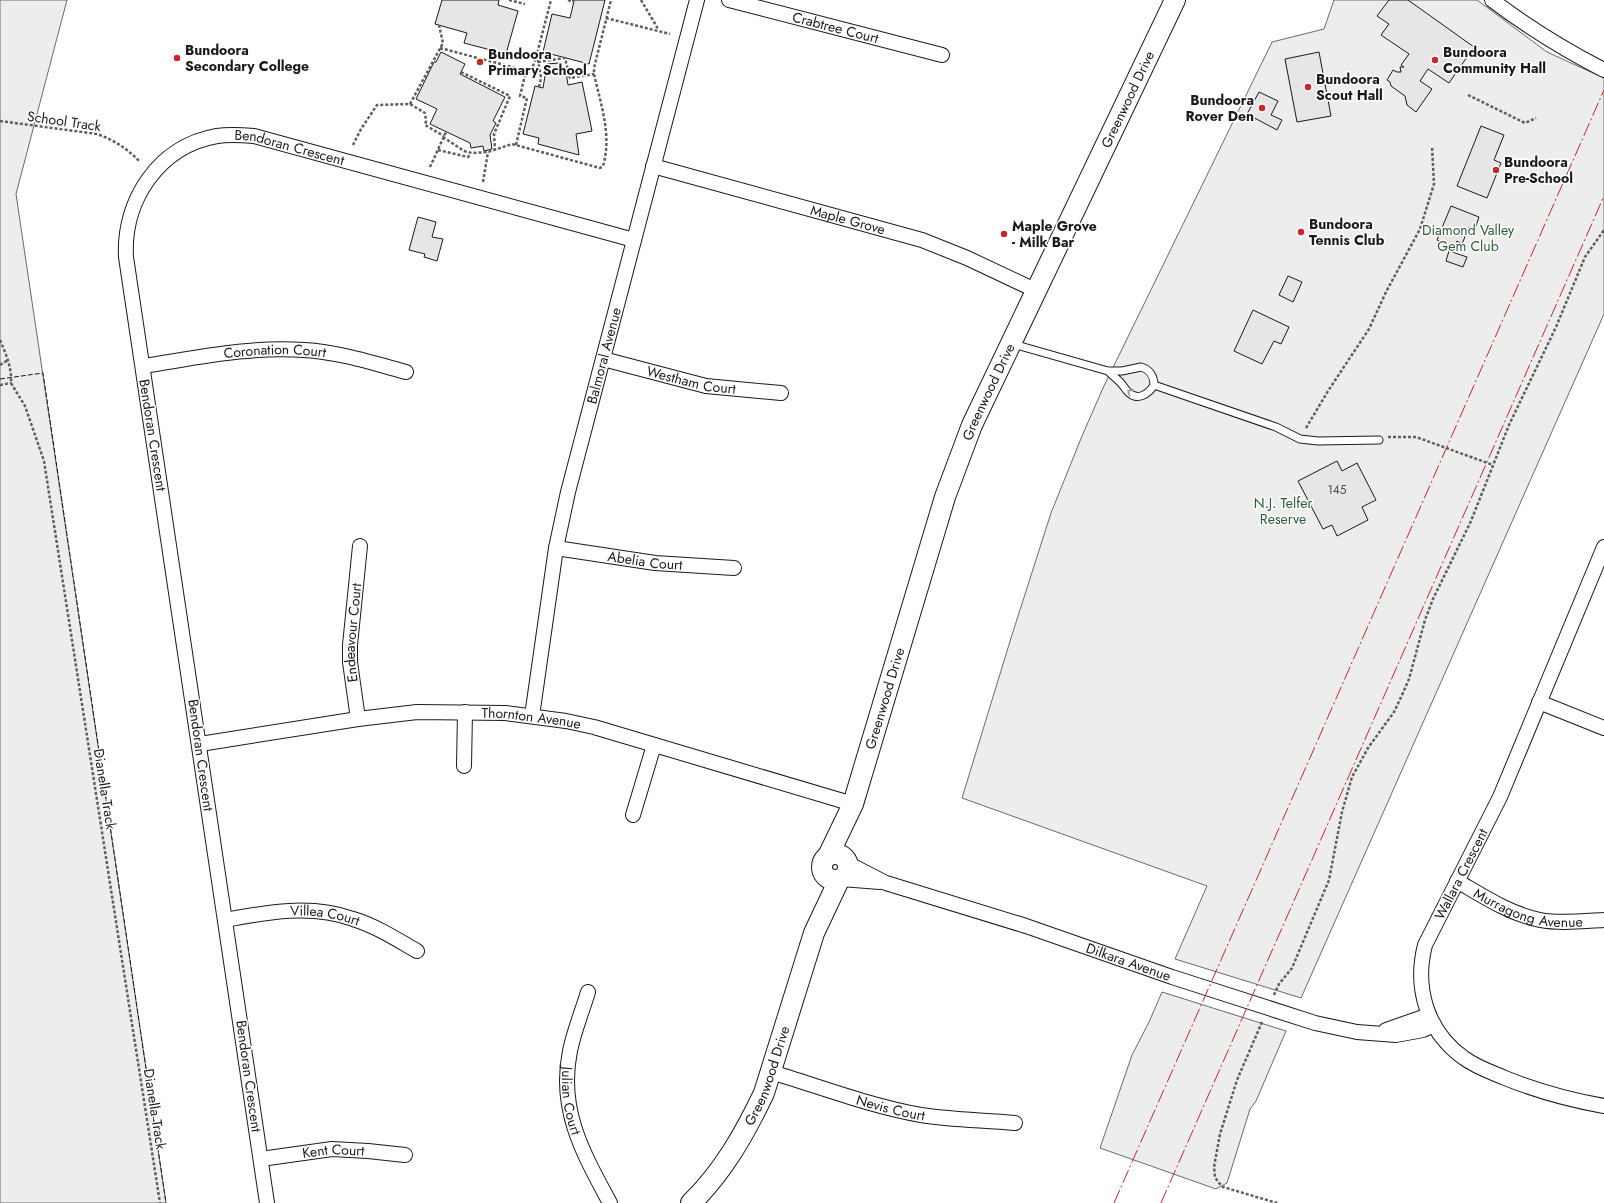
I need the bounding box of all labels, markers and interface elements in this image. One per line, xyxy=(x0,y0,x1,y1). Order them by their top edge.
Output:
street label: Crabtree Court xyxy=(790,7,881,48)
place label: Bundoora Secondary College xyxy=(185,40,309,76)
place label: Bundoora Community Hall xyxy=(1443,42,1546,78)
place label: Bundoora Primary School xyxy=(488,44,587,80)
street label: Greenwood Drive xyxy=(1096,48,1159,151)
marker: Bundoora Secondary College xyxy=(172,53,182,63)
marker: Bundoora Community Hall xyxy=(1430,55,1440,65)
marker: Bundoora Primary School xyxy=(475,57,485,67)
place label: Bundoora Scout Hall xyxy=(1316,69,1383,105)
marker: Bundoora Scout Hall xyxy=(1303,82,1313,92)
place label: Bundoora Rover Den xyxy=(1185,90,1254,126)
marker: Bundoora Rover Den xyxy=(1257,103,1267,113)
street label: School Track xyxy=(26,106,103,136)
street label: Bendoran Crescent xyxy=(234,125,347,170)
place label: Bundoora Pre-School xyxy=(1504,152,1573,188)
marker: Bundoora Pre-School xyxy=(1491,165,1501,175)
street label: Maple Grove xyxy=(808,200,887,239)
place label: Bundoora Tennis Club xyxy=(1309,214,1385,250)
place label: Maple Grove - Milk Bar xyxy=(1012,216,1097,252)
park label: Diamond Valley Gem Club xyxy=(1422,220,1515,256)
marker: Bundoora Tennis Club xyxy=(1296,227,1306,237)
marker: Maple Grove - Milk Bar xyxy=(999,229,1009,239)
street label: Balmoral Avenue xyxy=(582,305,626,406)
street label: Coronation Court xyxy=(222,339,328,363)
street label: Greenwood Drive xyxy=(957,340,1020,443)
street label: Westham Court xyxy=(644,361,737,399)
street label: Bendoran Crescent xyxy=(134,378,172,493)
one-way arrow xyxy=(1127,390,1134,397)
house number: 145 xyxy=(1327,481,1347,499)
park label: N.J. Telfer Reserve xyxy=(1254,493,1312,529)
street label: Abelia Court xyxy=(606,546,684,575)
street label: Endeavour Court xyxy=(340,581,366,684)
street label: Greenwood Drive xyxy=(860,645,909,752)
street label: Bendoran Crescent xyxy=(183,698,219,813)
street label: Thornton Avenue xyxy=(482,703,583,734)
street label: Dianella Track xyxy=(89,747,121,832)
street label: Wallara Crescent xyxy=(1429,824,1493,923)
street label: Murragong Avenue xyxy=(1470,883,1583,932)
street label: Villea Court xyxy=(290,901,363,931)
street label: Dilkara Avenue xyxy=(1083,938,1174,986)
street label: Bendoran Crescent xyxy=(231,1019,267,1134)
street label: Greenwood Drive xyxy=(739,1023,794,1129)
street label: Julian Court xyxy=(557,1064,586,1138)
street label: Dianella Track xyxy=(139,1067,171,1152)
street label: Nevis Court xyxy=(854,1090,927,1126)
street label: Kent Court xyxy=(301,1139,366,1163)

